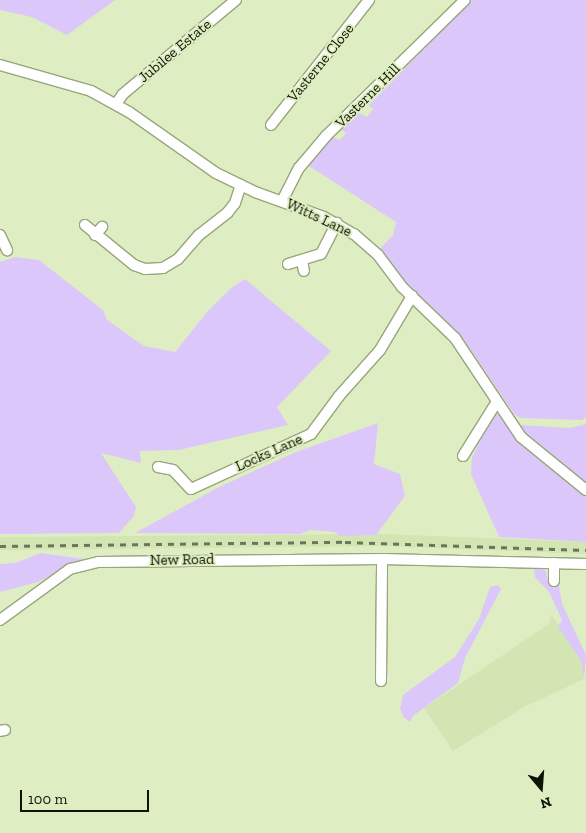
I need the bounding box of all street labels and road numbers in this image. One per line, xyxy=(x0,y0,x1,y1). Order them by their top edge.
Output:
street label: Jubilee Estate xyxy=(135,15,215,87)
street label: Vasterne Close xyxy=(284,20,358,106)
street label: Vasterne Hill xyxy=(332,60,404,132)
street label: Witts Lane xyxy=(283,195,355,241)
street label: Locks Lane xyxy=(233,430,305,476)
street label: New Road xyxy=(149,550,215,570)

